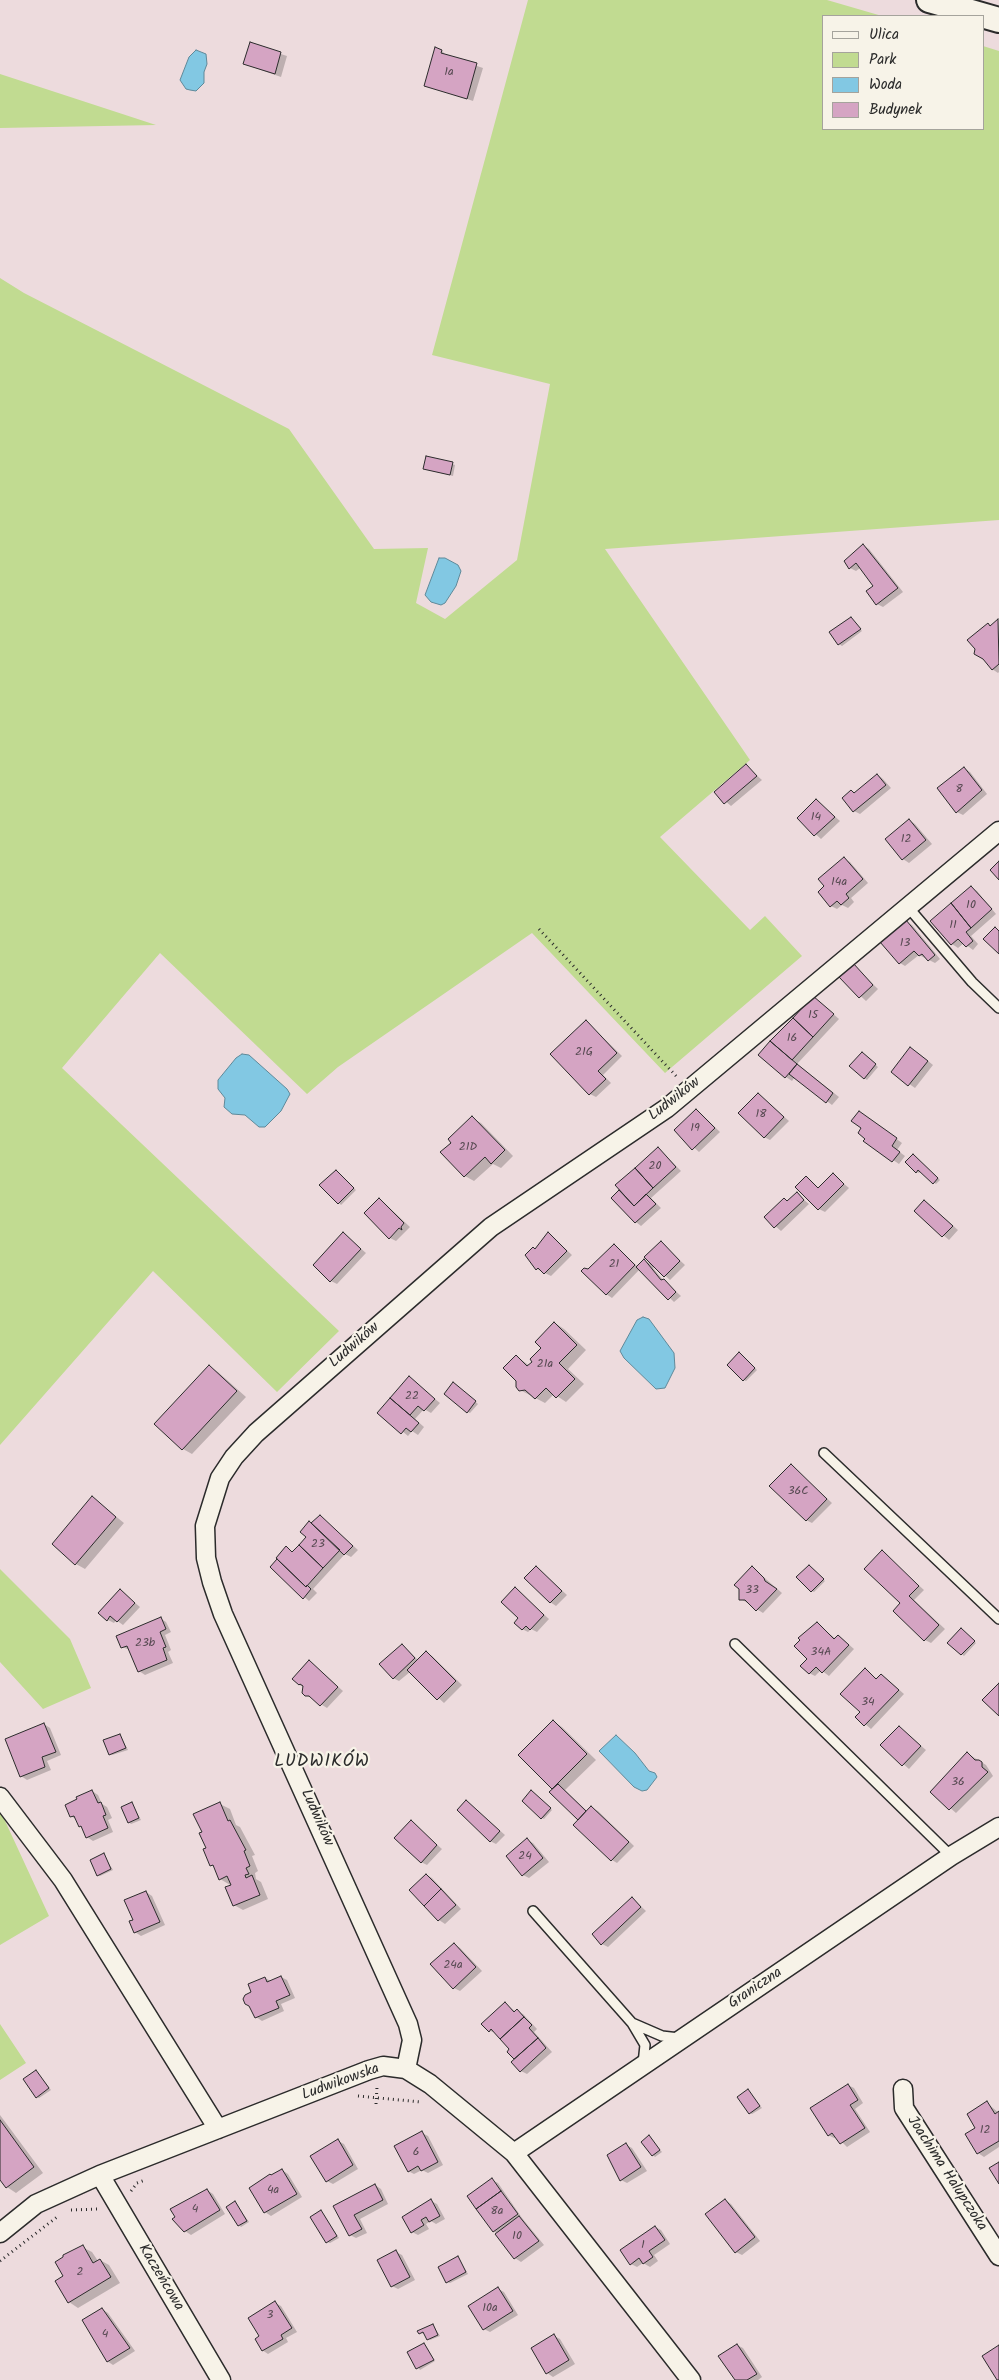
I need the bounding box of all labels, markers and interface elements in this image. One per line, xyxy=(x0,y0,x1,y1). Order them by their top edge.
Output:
legend xyxy=(822,15,984,130)
text: Ulica xyxy=(869,23,899,47)
text: Park xyxy=(869,48,896,72)
house number: 1a xyxy=(444,66,454,80)
text: Woda xyxy=(869,73,902,97)
text: Budynek xyxy=(869,98,922,122)
house number: 8 xyxy=(955,783,963,797)
house number: 14 xyxy=(811,811,821,825)
house number: 12 xyxy=(901,833,911,847)
house number: 14a xyxy=(831,876,847,890)
house number: 10 xyxy=(966,899,976,913)
house number: 11 xyxy=(949,919,957,933)
house number: 13 xyxy=(900,937,910,951)
house number: 15 xyxy=(808,1009,818,1023)
house number: 16 xyxy=(787,1032,797,1046)
house number: 21G xyxy=(575,1046,593,1060)
street label: Ludwików xyxy=(646,1074,704,1126)
house number: 18 xyxy=(756,1108,766,1122)
house number: 19 xyxy=(690,1122,700,1136)
house number: 21D xyxy=(459,1141,477,1155)
house number: 20 xyxy=(649,1160,661,1174)
house number: 21 xyxy=(609,1258,619,1272)
street label: Ludwików xyxy=(326,1319,384,1373)
house number: 21a xyxy=(537,1358,553,1372)
house number: 22 xyxy=(405,1390,419,1404)
house number: 36C xyxy=(788,1485,808,1499)
house number: 23 xyxy=(311,1538,325,1552)
house number: 33 xyxy=(745,1584,759,1598)
house number: 23b xyxy=(135,1637,155,1651)
house number: 34A xyxy=(811,1646,831,1660)
house number: 34 xyxy=(861,1696,875,1710)
district label: LUDWIKÓW xyxy=(273,1752,371,1774)
house number: 36 xyxy=(951,1776,965,1790)
street label: Ludwików xyxy=(295,1787,337,1849)
house number: 24 xyxy=(518,1850,532,1864)
house number: 24a xyxy=(443,1959,463,1973)
street label: Graniczna xyxy=(726,1964,786,2014)
street label: Ludwikowska xyxy=(300,2061,382,2105)
street label: Joachima Halupczoka xyxy=(902,2113,990,2235)
house number: 12 xyxy=(980,2124,990,2138)
house number: 6 xyxy=(413,2146,419,2160)
house number: 4a xyxy=(267,2184,279,2198)
house number: 4 xyxy=(192,2203,198,2217)
house number: 8a xyxy=(491,2205,503,2219)
house number: 10 xyxy=(512,2230,522,2244)
house number: 1 xyxy=(641,2239,645,2253)
street label: Kaczeńcowa xyxy=(133,2241,187,2315)
house number: 2 xyxy=(77,2266,83,2280)
house number: 10a xyxy=(482,2302,498,2316)
house number: 3 xyxy=(267,2309,273,2323)
house number: 4 xyxy=(102,2328,108,2342)

